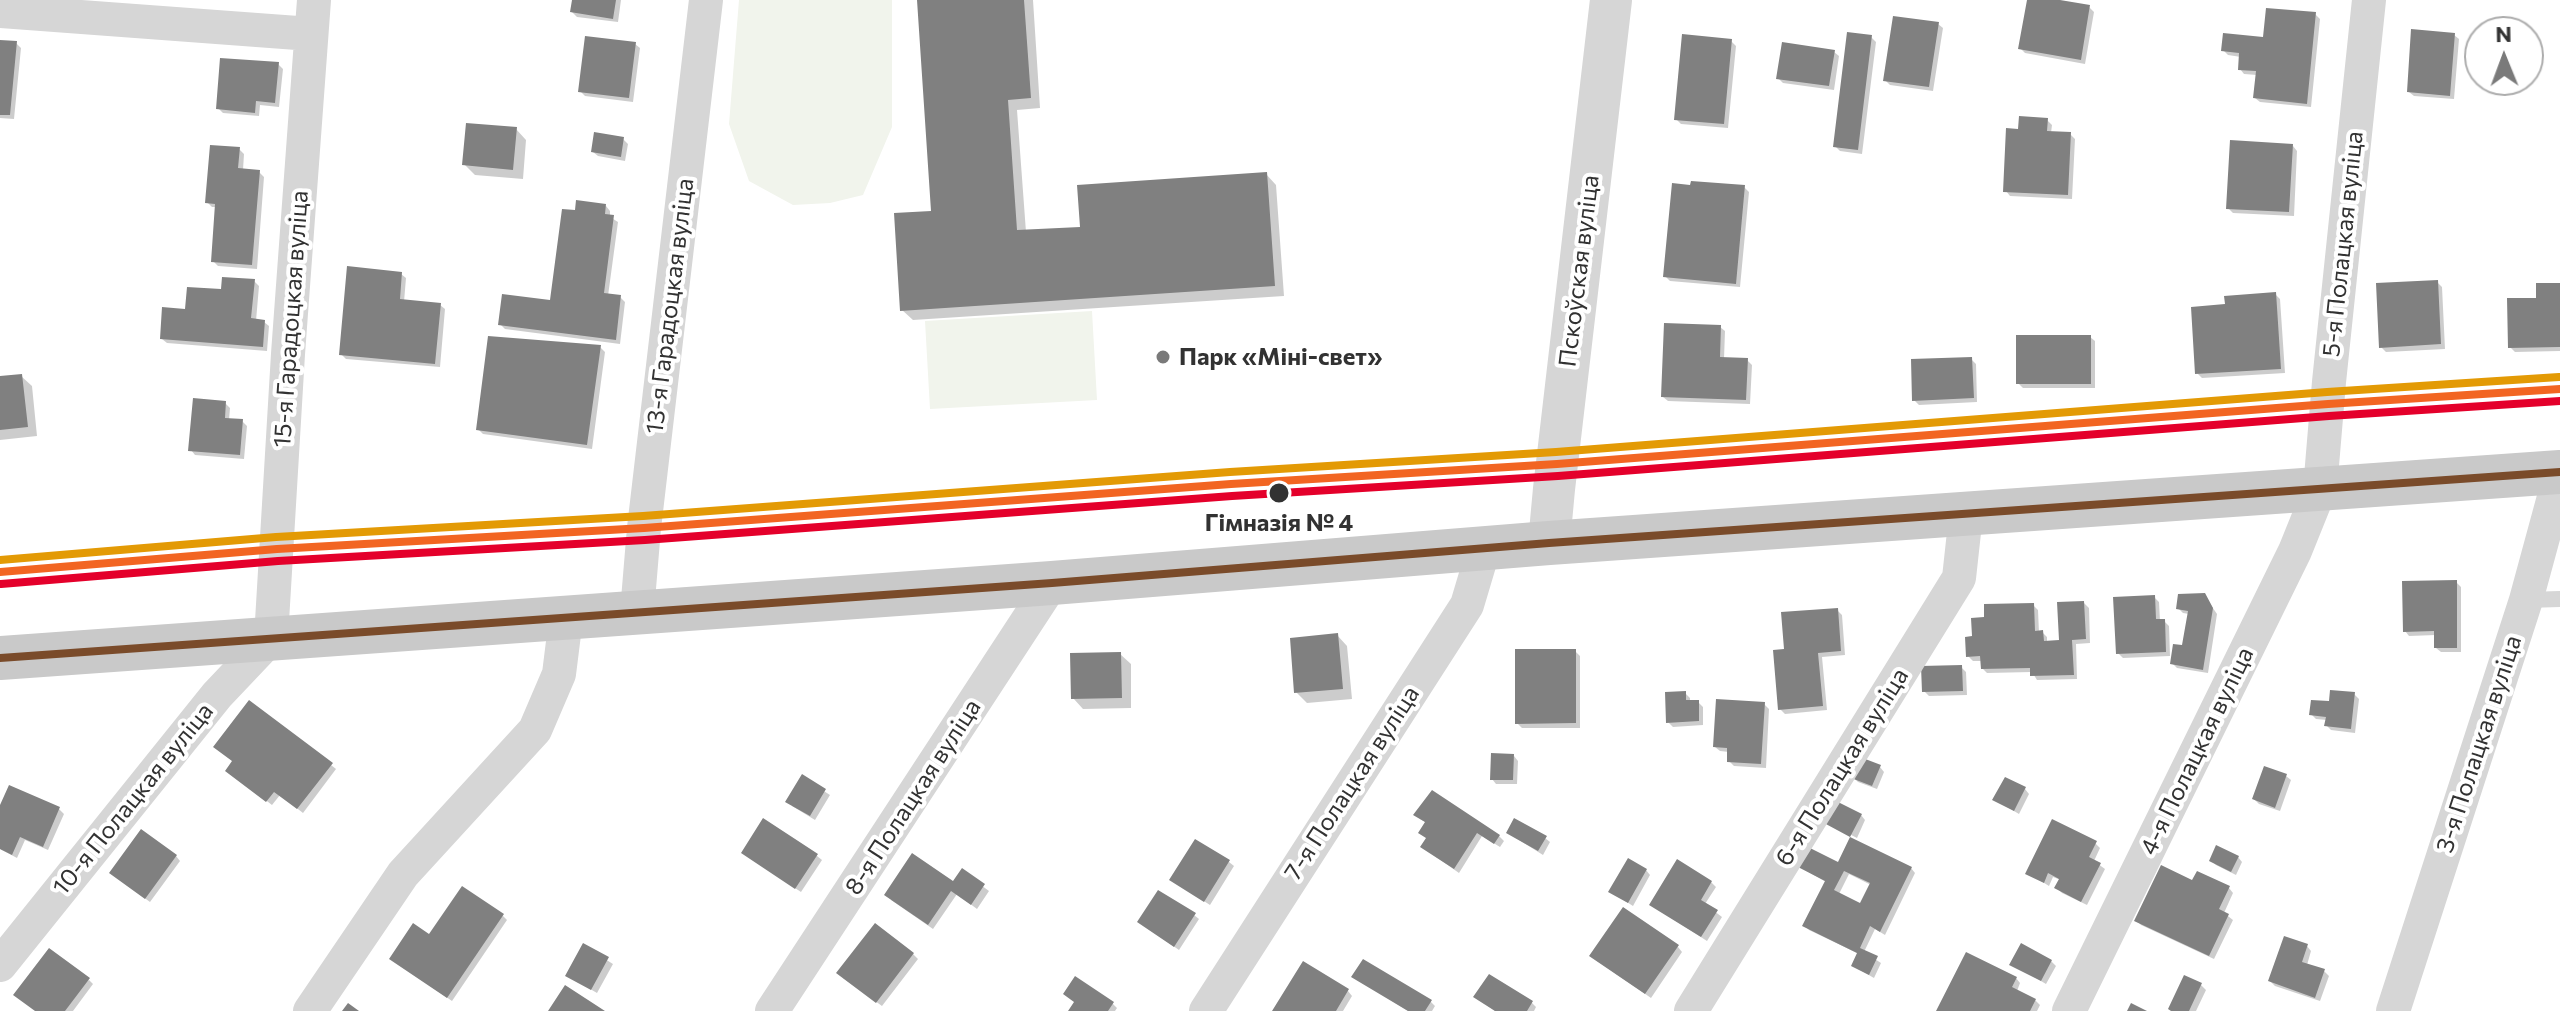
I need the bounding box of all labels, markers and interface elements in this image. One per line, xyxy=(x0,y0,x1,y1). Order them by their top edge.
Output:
north arrow xyxy=(2464,16,2544,96)
text: N xyxy=(2495,20,2512,47)
street label: 5-я Полацкая вуліца xyxy=(2317,130,2369,358)
street label: Пскоўская вуліца xyxy=(1553,173,1605,369)
street label: 13-я Гарадоцкая вуліца xyxy=(640,177,700,435)
street label: 15-я Гарадоцкая вуліца xyxy=(268,190,314,448)
place label: Парк «Міні-свет» xyxy=(1179,343,1382,371)
marker: Парк «Міні-свет» xyxy=(1154,348,1172,366)
marker: Гімназія № 4 xyxy=(1267,481,1291,505)
place label: Гімназія № 4 xyxy=(1205,509,1353,537)
street label: 3-я Полацкая вуліца xyxy=(2430,632,2528,856)
street label: 4-я Полацкая вуліца xyxy=(2134,643,2260,859)
street label: 6-я Полацкая вуліца xyxy=(1770,663,1914,871)
street label: 7-я Полацкая вуліца xyxy=(1278,681,1426,885)
street label: 8-я Полацкая вуліца xyxy=(839,694,987,900)
street label: 10-я Полацкая вуліца xyxy=(47,697,219,901)

